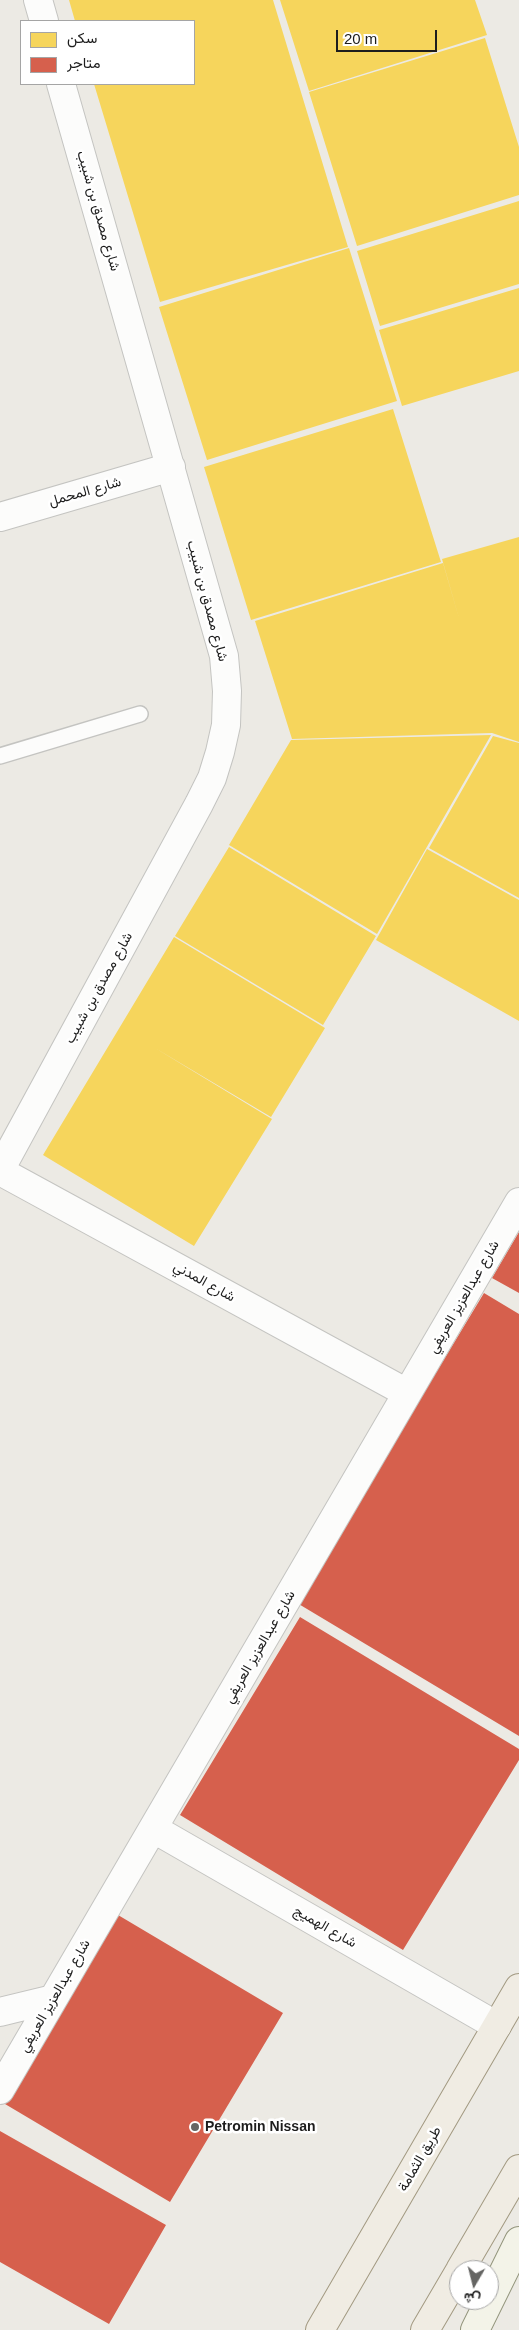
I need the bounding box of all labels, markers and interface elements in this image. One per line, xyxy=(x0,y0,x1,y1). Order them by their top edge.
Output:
legend xyxy=(20,20,195,85)
scale bar xyxy=(339,20,440,52)
text: سكن xyxy=(67,29,97,46)
text: 20 m xyxy=(344,30,377,47)
text: متاجر xyxy=(67,54,101,71)
street label: شارع مصدق بن شبيب xyxy=(73,149,123,273)
street label: شارع المحمل xyxy=(47,474,123,510)
street label: شارع مصدق بن شبيب xyxy=(183,539,231,663)
street label: شارع مصدق بن شبيب xyxy=(61,929,137,1047)
street label: شارع عبدالعزيز العريفي xyxy=(425,1238,503,1356)
street label: شارع المدني xyxy=(170,1258,238,1306)
street label: شارع عبدالعزيز العريفي xyxy=(221,1588,299,1706)
street label: شارع الهميج xyxy=(291,1902,359,1952)
street label: شارع عبدالعزيز العريفي xyxy=(16,1937,94,2055)
place label: Petromin Nissan xyxy=(205,2119,315,2135)
marker: Petromin Nissan xyxy=(189,2121,201,2133)
street label: طريق الثمامة xyxy=(395,2124,445,2194)
north arrow xyxy=(449,2260,499,2310)
text: ش xyxy=(463,2290,482,2308)

